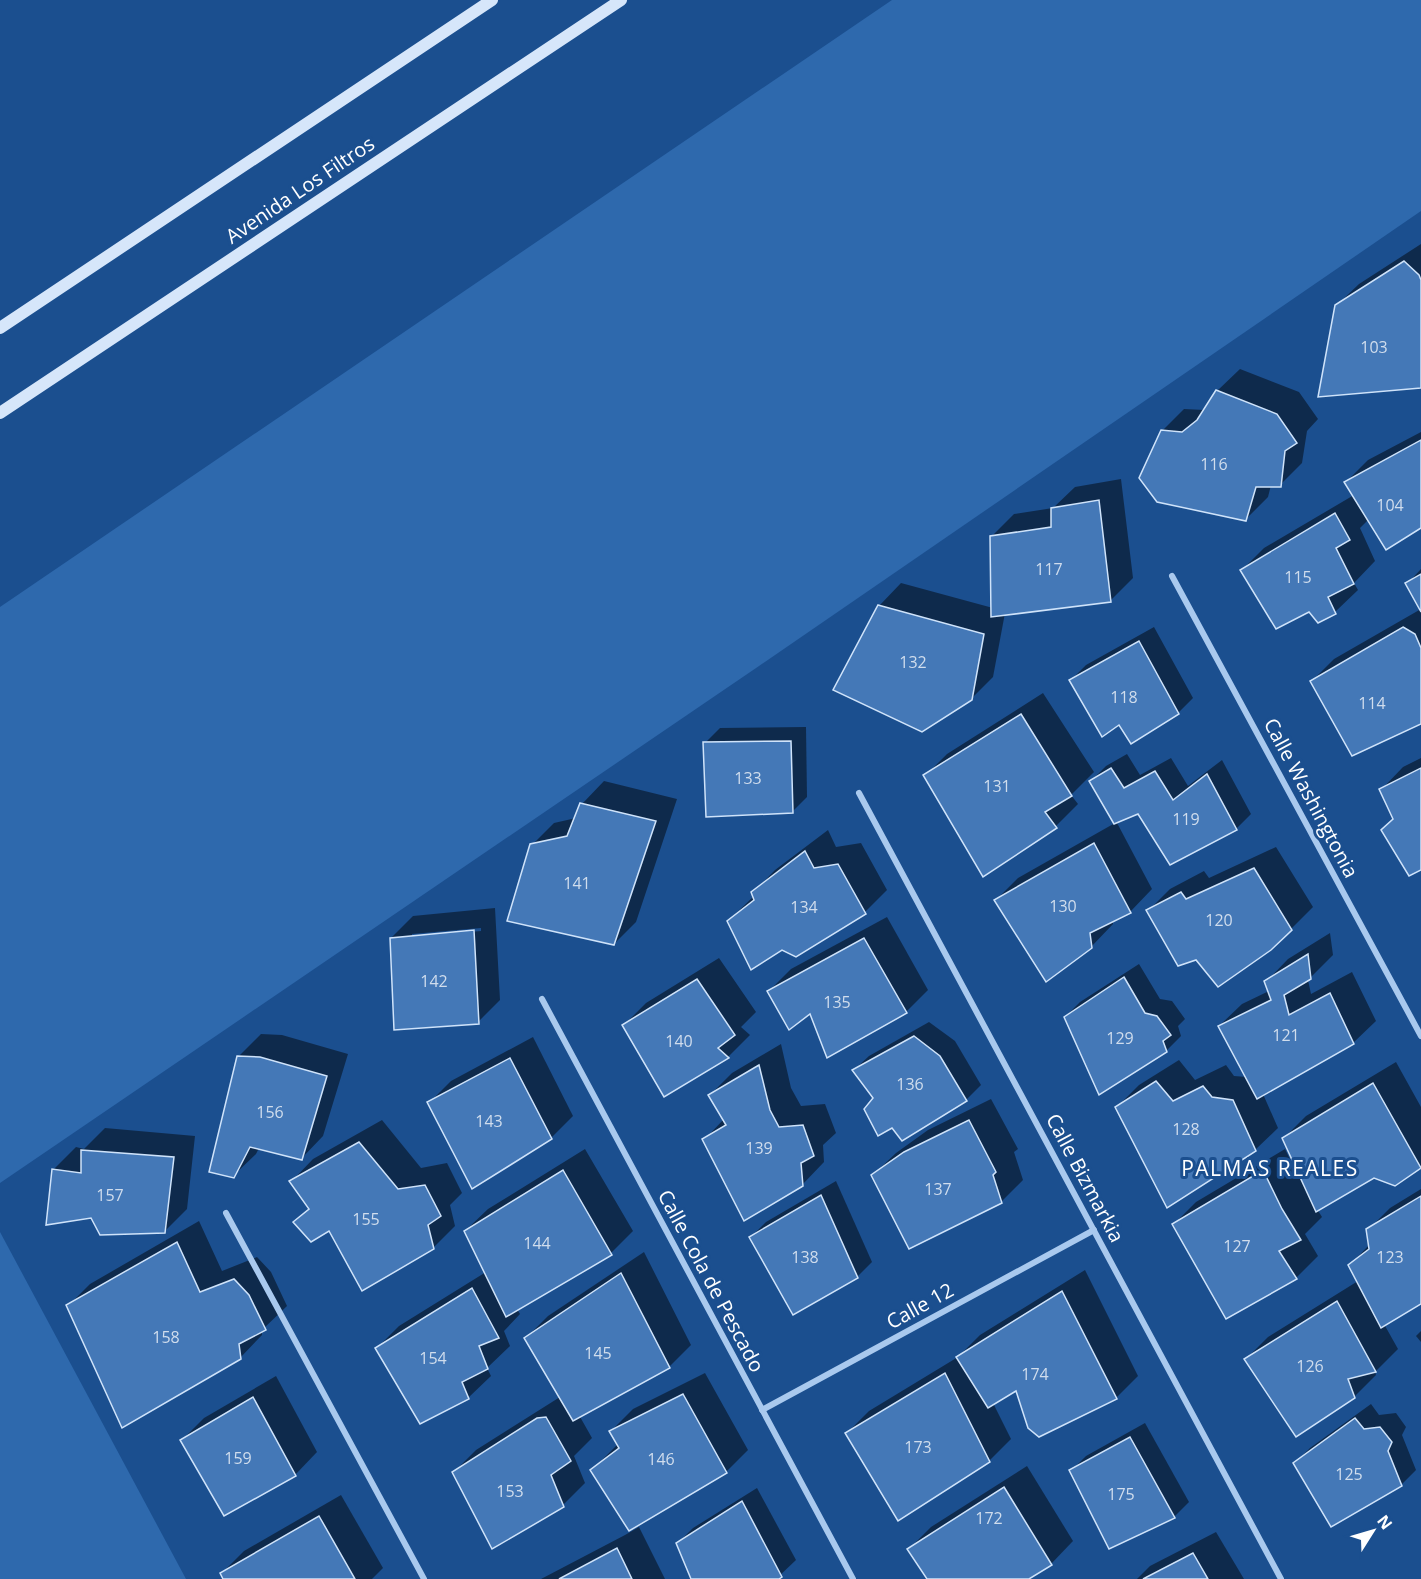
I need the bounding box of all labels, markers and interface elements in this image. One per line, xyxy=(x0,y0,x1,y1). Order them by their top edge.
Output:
street label: Avenida Los Filtros xyxy=(220,130,379,249)
house number: 103 xyxy=(1360,336,1388,358)
house number: 116 xyxy=(1200,453,1228,475)
house number: 104 xyxy=(1376,494,1404,516)
house number: 117 xyxy=(1035,558,1063,580)
house number: 115 xyxy=(1284,566,1312,588)
house number: 132 xyxy=(899,651,927,673)
house number: 118 xyxy=(1110,686,1138,708)
house number: 114 xyxy=(1358,692,1386,714)
street label: Calle Washingtonia xyxy=(1258,713,1365,882)
house number: 133 xyxy=(734,767,762,789)
house number: 131 xyxy=(983,775,1011,797)
house number: 119 xyxy=(1172,808,1200,830)
house number: 141 xyxy=(563,872,591,894)
house number: 130 xyxy=(1049,895,1077,917)
house number: 134 xyxy=(790,896,818,918)
house number: 120 xyxy=(1205,909,1233,931)
house number: 142 xyxy=(420,970,448,992)
house number: 135 xyxy=(823,991,851,1013)
house number: 121 xyxy=(1272,1024,1300,1046)
house number: 129 xyxy=(1106,1027,1134,1049)
house number: 140 xyxy=(665,1030,693,1052)
house number: 136 xyxy=(896,1073,924,1095)
house number: 156 xyxy=(256,1101,284,1123)
street label: Calle Bizmarkia xyxy=(1040,1109,1131,1247)
house number: 143 xyxy=(475,1110,503,1132)
house number: 128 xyxy=(1172,1118,1200,1140)
house number: 139 xyxy=(745,1137,773,1159)
district label: PALMAS REALES xyxy=(1181,1154,1359,1182)
house number: 137 xyxy=(924,1178,952,1200)
house number: 157 xyxy=(96,1184,124,1206)
street label: Calle Cola de Pescado xyxy=(652,1185,771,1377)
house number: 155 xyxy=(352,1208,380,1230)
house number: 144 xyxy=(523,1232,551,1254)
house number: 127 xyxy=(1223,1235,1251,1257)
house number: 138 xyxy=(791,1246,819,1268)
house number: 123 xyxy=(1376,1246,1404,1268)
street label: Calle 12 xyxy=(881,1276,958,1335)
house number: 158 xyxy=(152,1326,180,1348)
house number: 145 xyxy=(584,1342,612,1364)
house number: 154 xyxy=(419,1347,447,1369)
house number: 126 xyxy=(1296,1355,1324,1377)
house number: 174 xyxy=(1021,1363,1049,1385)
house number: 173 xyxy=(904,1436,932,1458)
house number: 159 xyxy=(224,1447,252,1469)
house number: 146 xyxy=(647,1448,675,1470)
house number: 125 xyxy=(1335,1463,1363,1485)
house number: 153 xyxy=(496,1480,524,1502)
house number: 175 xyxy=(1107,1483,1135,1505)
north arrow xyxy=(1343,1501,1403,1561)
house number: 172 xyxy=(975,1507,1003,1529)
text: N xyxy=(1372,1510,1398,1534)

